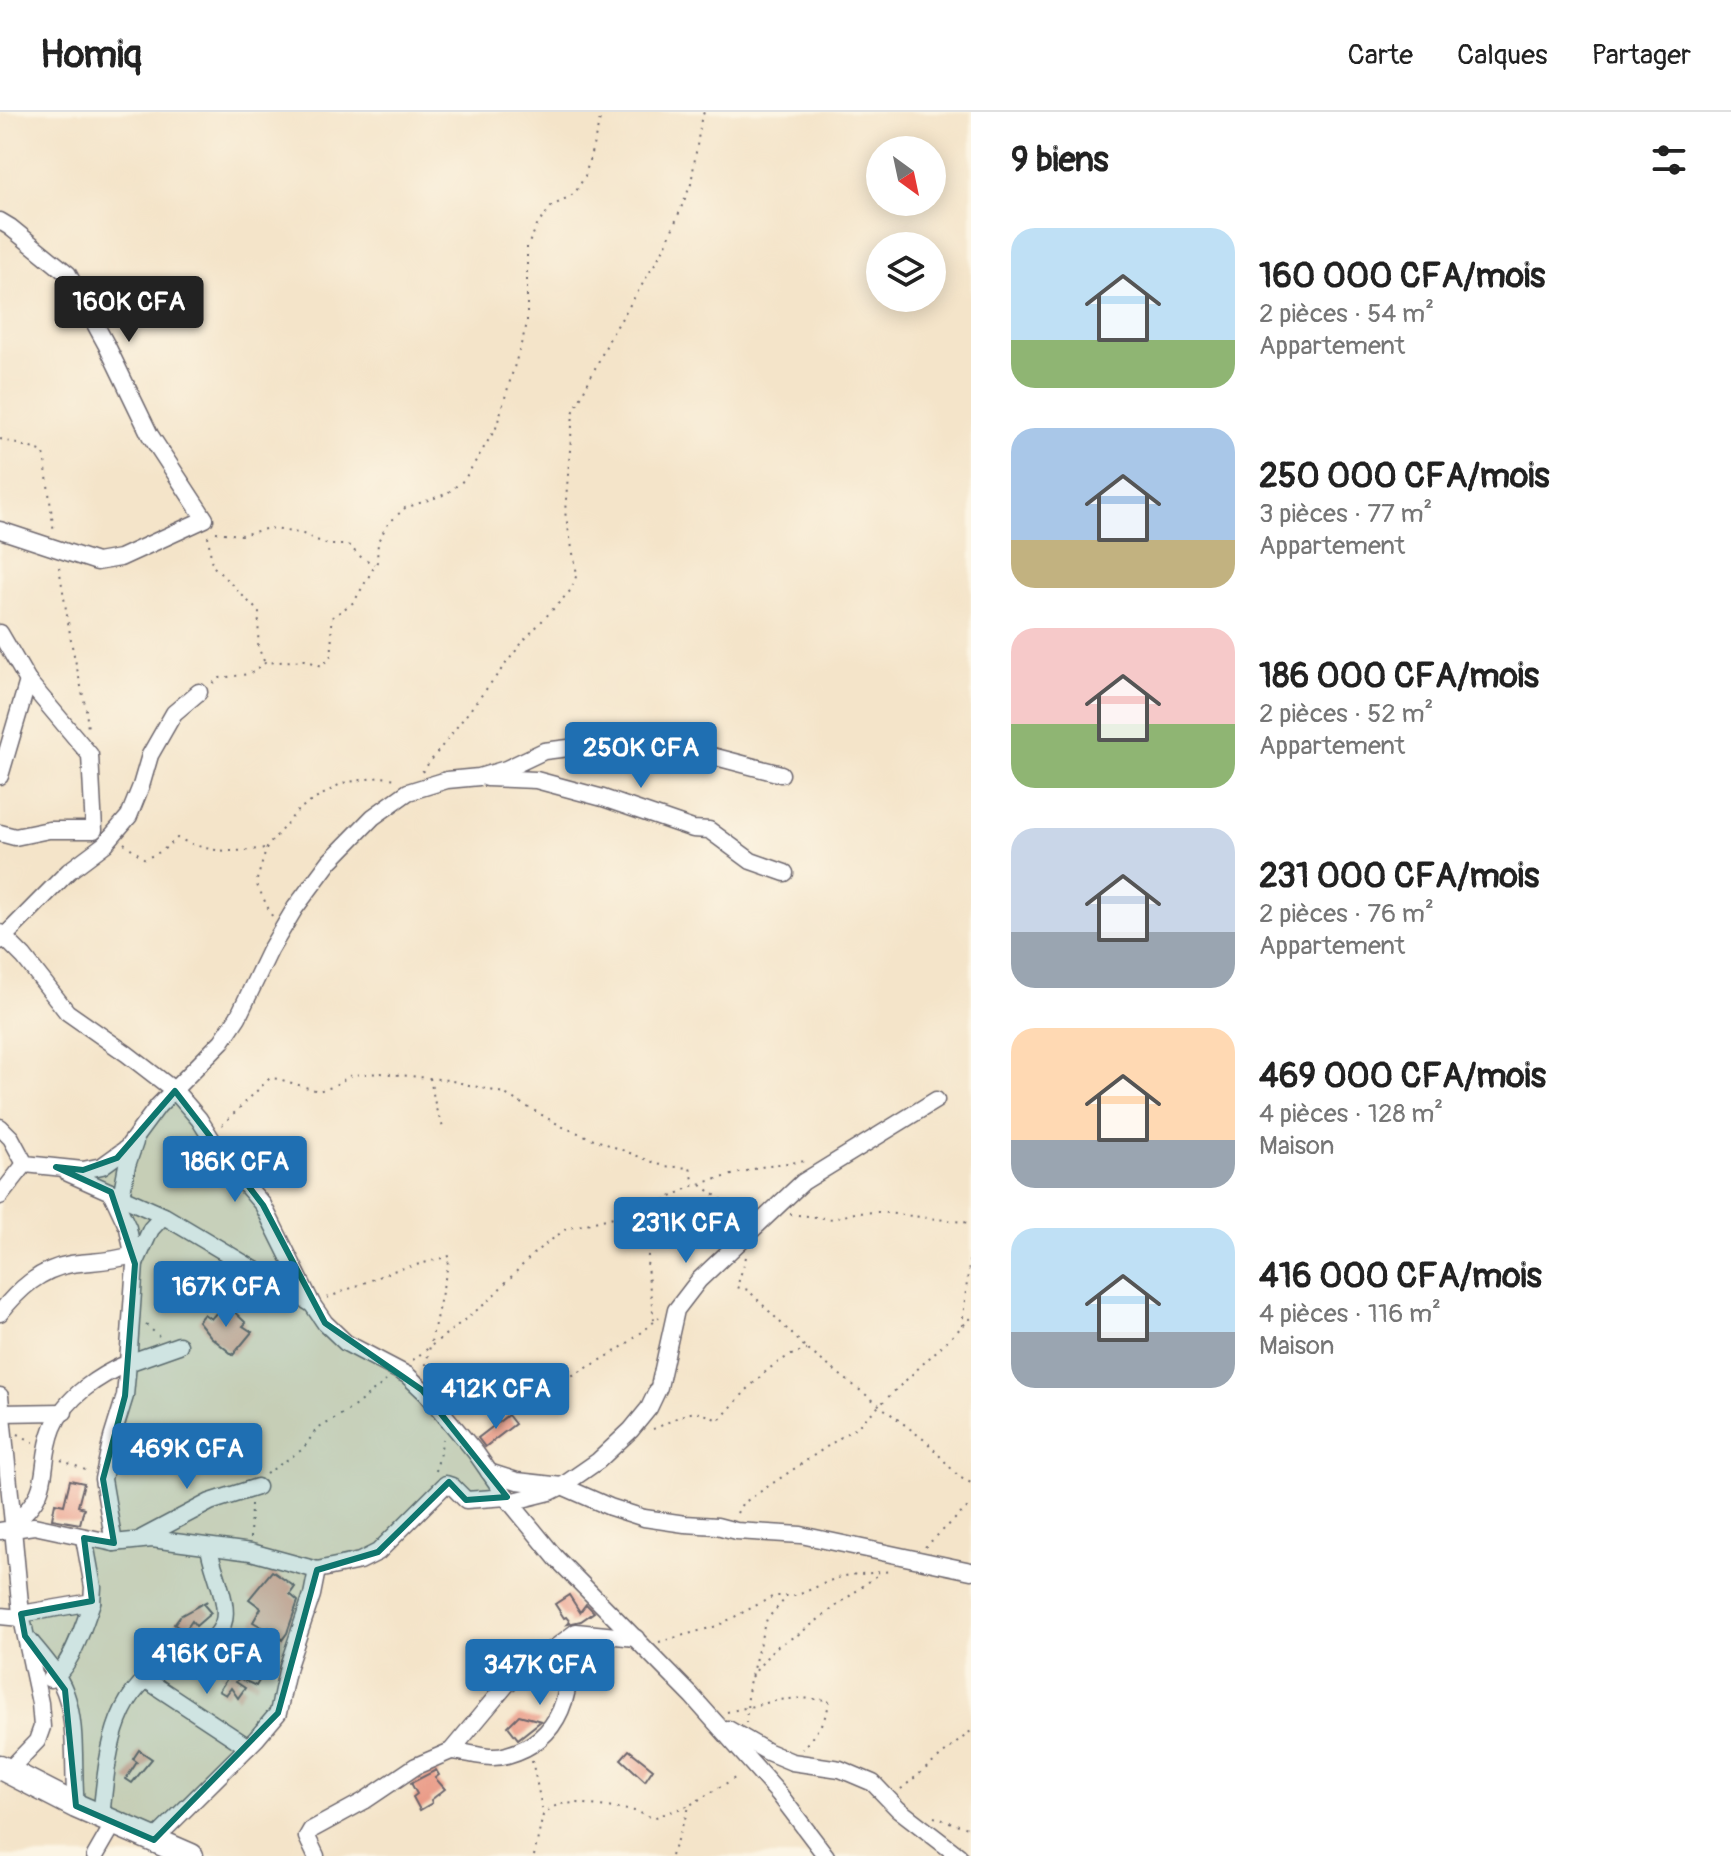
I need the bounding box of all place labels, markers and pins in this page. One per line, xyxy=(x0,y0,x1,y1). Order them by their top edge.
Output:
pin: 160K CFA xyxy=(46,276,212,344)
pin: 250K CFA xyxy=(558,722,724,790)
pin: 186K CFA xyxy=(152,1136,318,1204)
pin: 231K CFA xyxy=(603,1197,769,1265)
pin: 167K CFA xyxy=(143,1261,309,1329)
pin: 412K CFA xyxy=(413,1363,579,1431)
pin: 469K CFA xyxy=(104,1423,270,1491)
pin: 416K CFA xyxy=(124,1628,290,1696)
pin: 347K CFA xyxy=(457,1639,623,1707)

